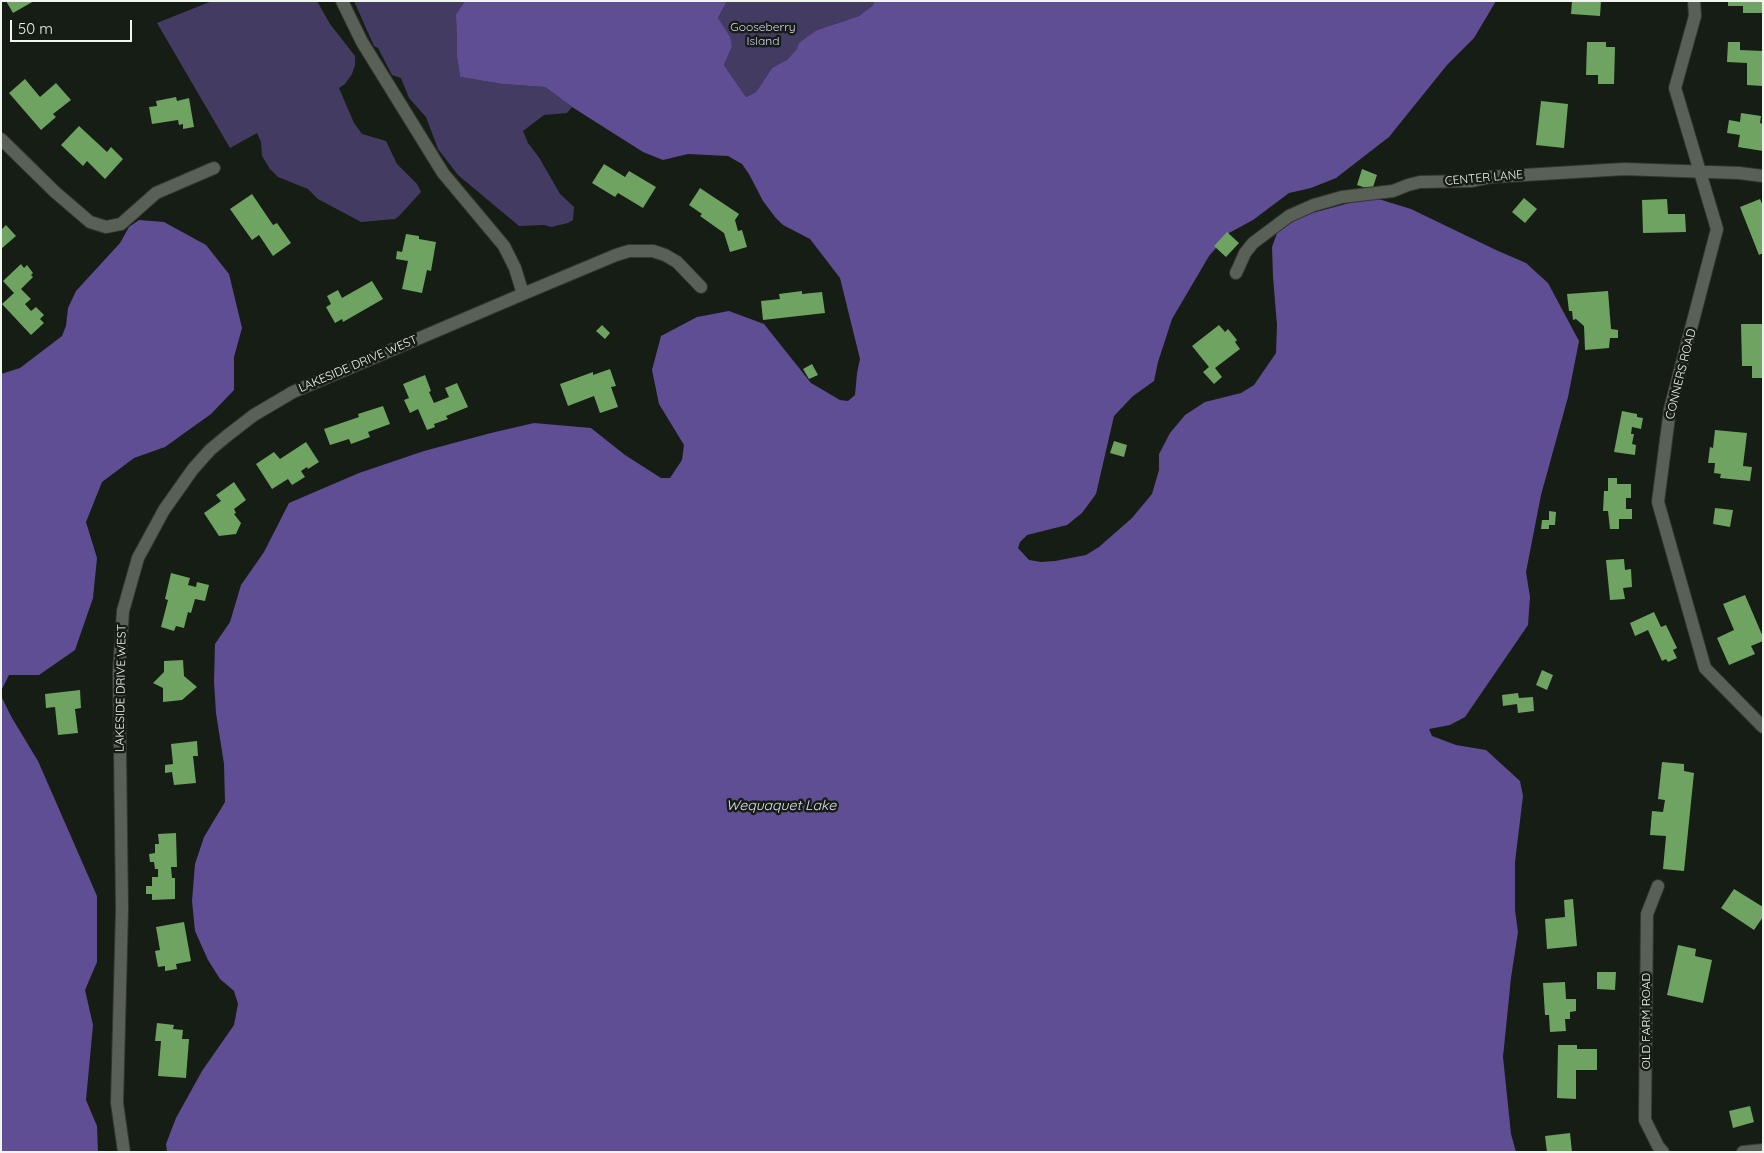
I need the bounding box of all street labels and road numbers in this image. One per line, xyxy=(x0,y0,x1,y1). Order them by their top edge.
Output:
street label: CENTER LANE xyxy=(1444,167,1524,189)
street label: CONNERS ROAD xyxy=(1663,327,1699,421)
street label: LAKESIDE DRIVE WEST xyxy=(296,332,420,396)
street label: LAKESIDE DRIVE WEST xyxy=(113,624,129,752)
street label: OLD FARM ROAD xyxy=(1639,973,1653,1069)

